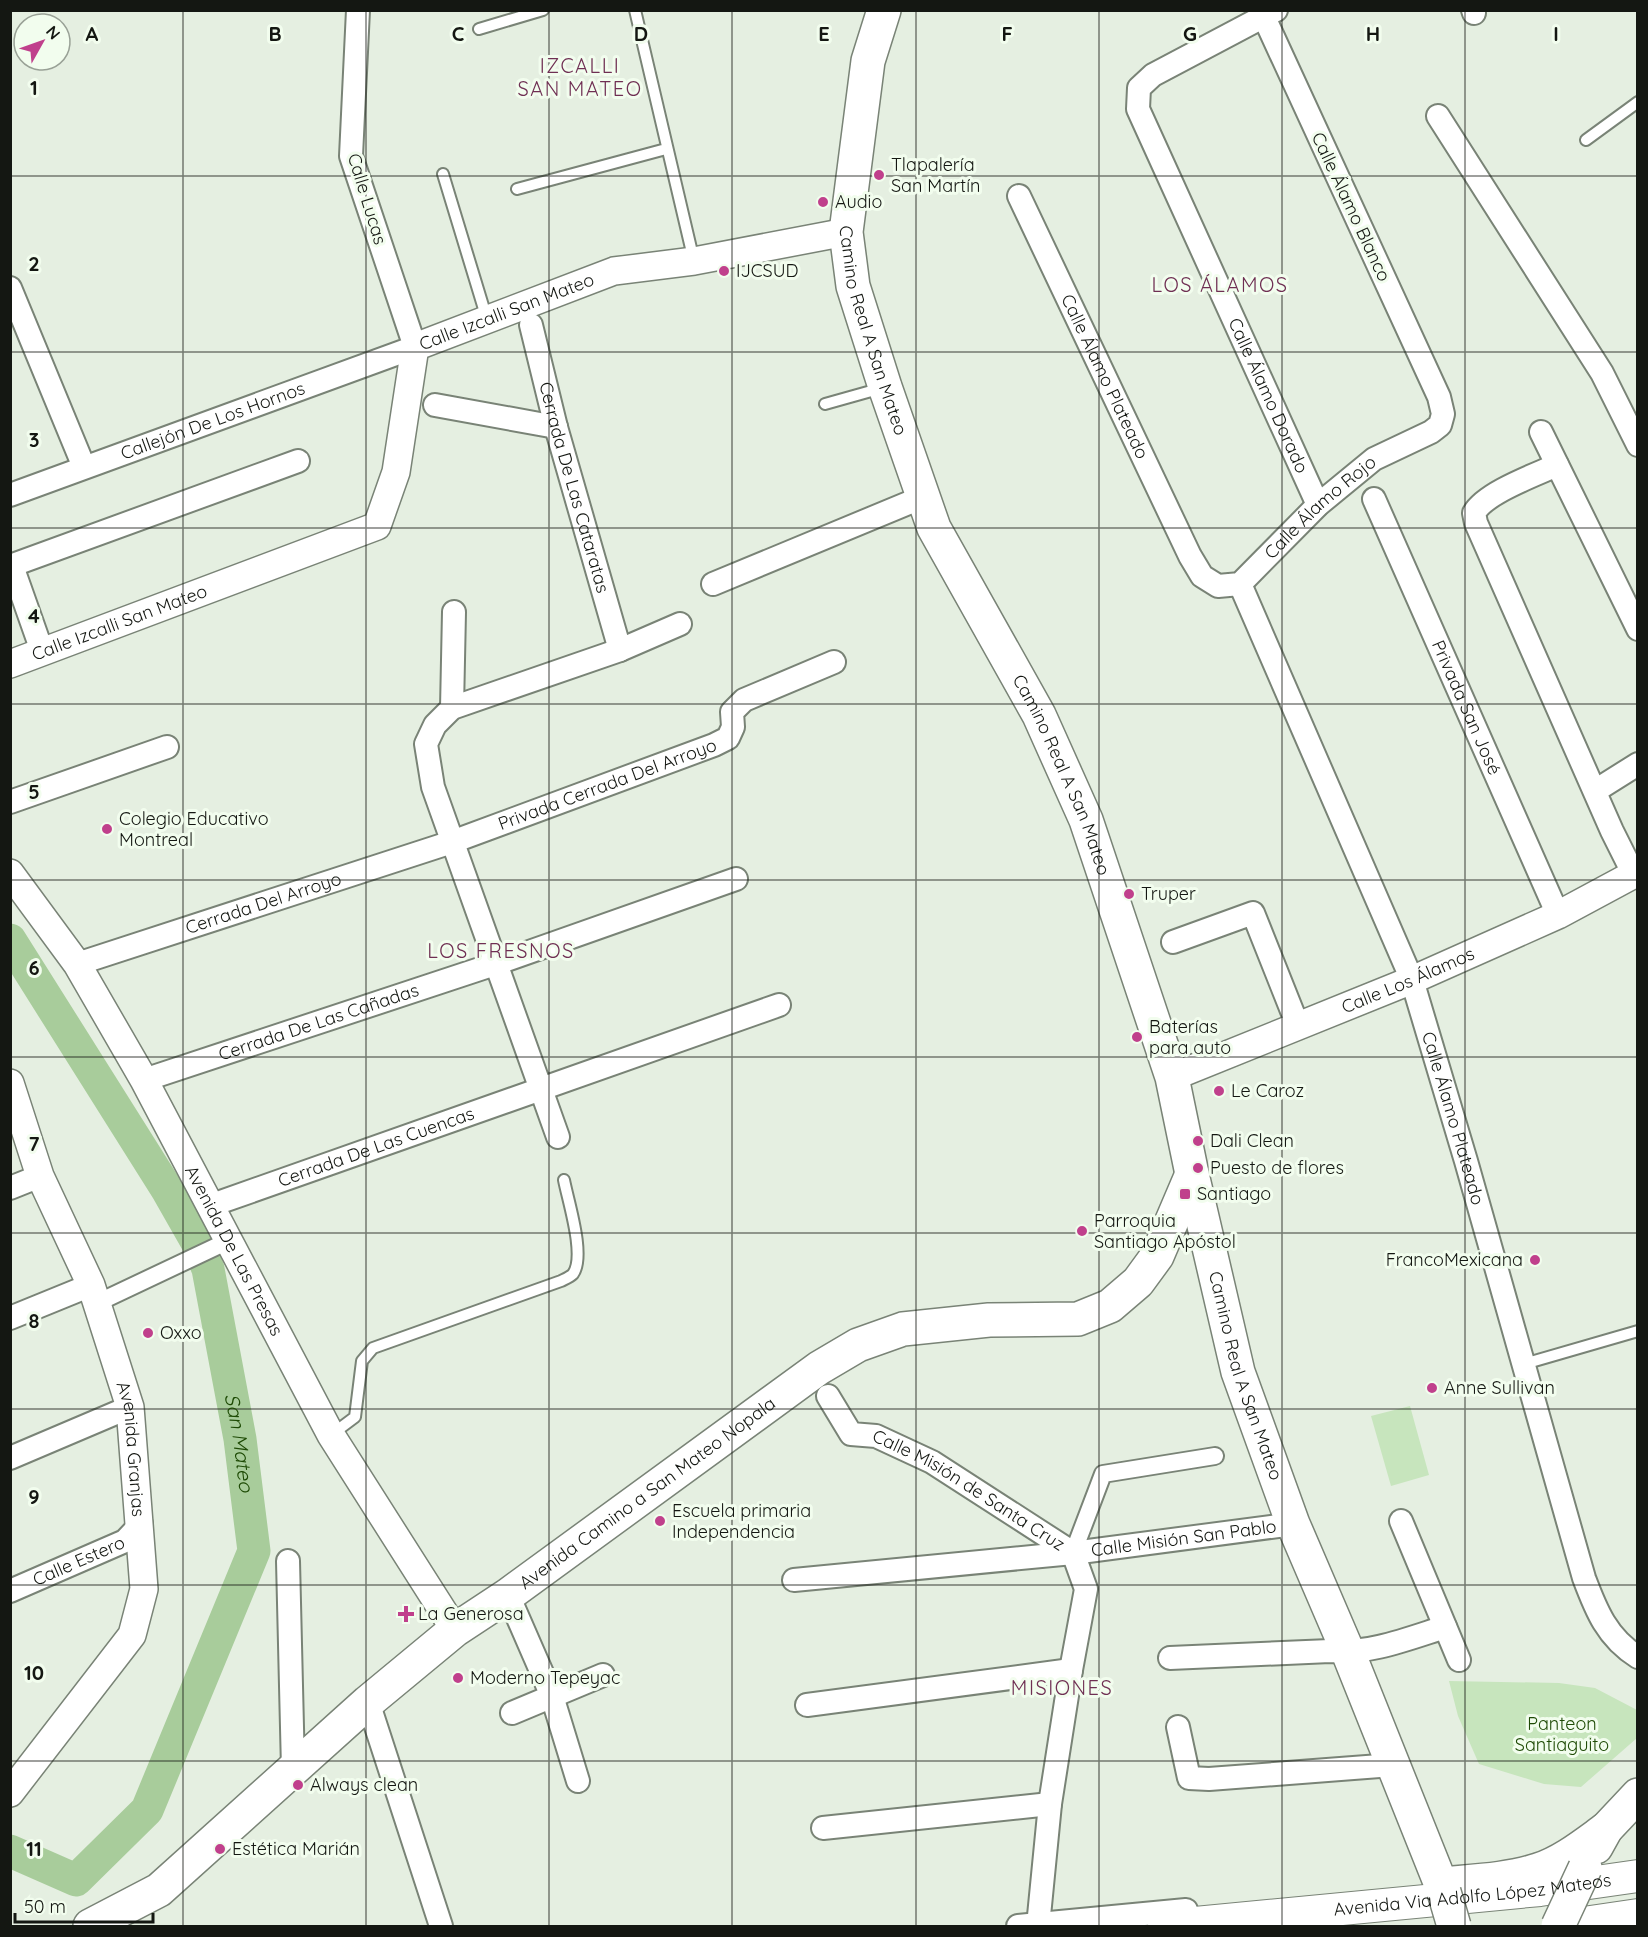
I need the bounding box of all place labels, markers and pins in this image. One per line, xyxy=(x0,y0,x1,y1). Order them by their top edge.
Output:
place label: Tlapalería San Martín xyxy=(891,153,980,197)
marker: Tlapalería San Martín xyxy=(872,168,886,182)
place label: Audio xyxy=(835,190,882,213)
marker: Audio xyxy=(816,195,830,209)
place label: IJCSUD xyxy=(736,259,798,282)
marker: IJCSUD xyxy=(717,264,731,278)
place label: Colegio Educativo Montreal xyxy=(119,807,269,851)
marker: Colegio Educativo Montreal xyxy=(100,822,114,836)
place label: Truper xyxy=(1141,882,1196,905)
marker: Truper xyxy=(1122,887,1136,901)
place label: Baterías para auto xyxy=(1149,1015,1231,1059)
marker: Baterías para auto xyxy=(1130,1030,1144,1044)
place label: Le Caroz xyxy=(1231,1079,1304,1102)
marker: Le Caroz xyxy=(1212,1084,1226,1098)
place label: Dali Clean xyxy=(1210,1129,1294,1152)
marker: Dali Clean xyxy=(1191,1134,1205,1148)
place label: Puesto de flores xyxy=(1210,1156,1344,1179)
marker: Puesto de flores xyxy=(1191,1161,1205,1175)
place label: Santiago xyxy=(1197,1182,1271,1205)
marker: Santiago xyxy=(1178,1187,1192,1201)
place label: Parroquia Santiago Apóstol xyxy=(1094,1209,1236,1253)
marker: Parroquia Santiago Apóstol xyxy=(1075,1224,1089,1238)
place label: FrancoMexicana xyxy=(1386,1248,1523,1271)
marker: FrancoMexicana xyxy=(1528,1253,1542,1267)
place label: Oxxo xyxy=(160,1321,202,1344)
marker: Oxxo xyxy=(141,1326,155,1340)
place label: Anne Sullivan xyxy=(1444,1376,1555,1399)
marker: Anne Sullivan xyxy=(1425,1381,1439,1395)
place label: Escuela primaria Independencia xyxy=(672,1499,811,1543)
marker: Escuela primaria Independencia xyxy=(653,1514,667,1528)
place label: La Generosa xyxy=(418,1602,524,1625)
marker: La Generosa xyxy=(399,1607,413,1621)
place label: Moderno Tepeyac xyxy=(470,1666,620,1689)
marker: Moderno Tepeyac xyxy=(451,1671,465,1685)
place label: Always clean xyxy=(310,1773,418,1796)
marker: Always clean xyxy=(291,1778,305,1792)
place label: Estética Marián xyxy=(232,1837,360,1860)
marker: Estética Marián xyxy=(213,1842,227,1856)

